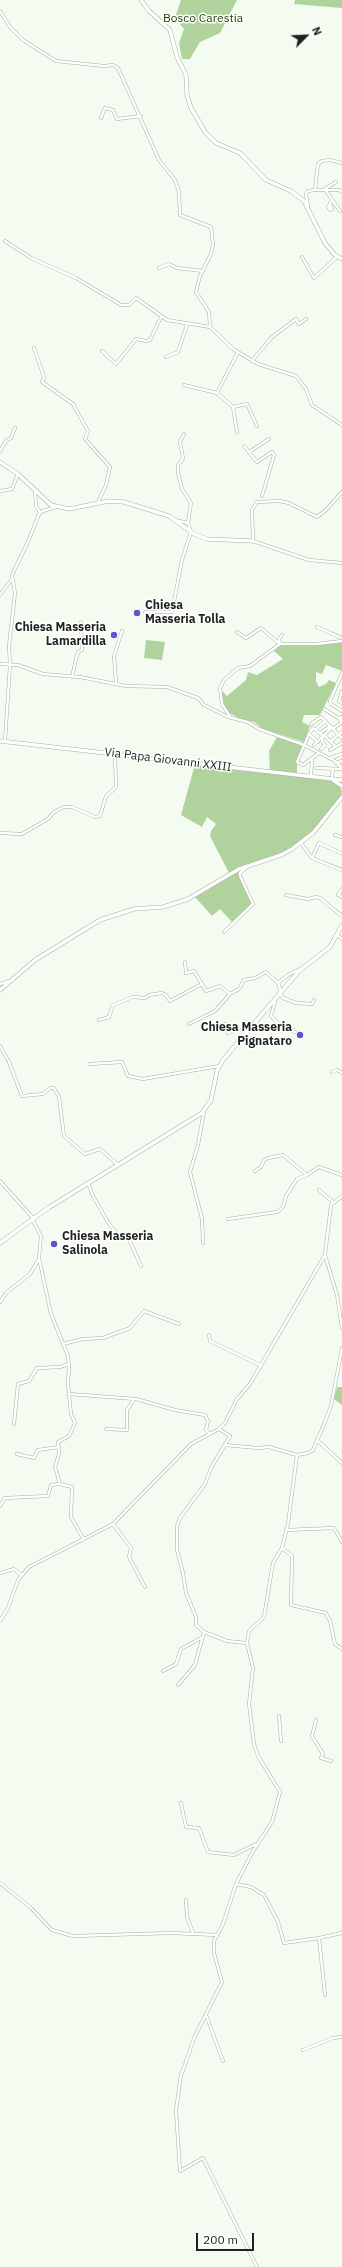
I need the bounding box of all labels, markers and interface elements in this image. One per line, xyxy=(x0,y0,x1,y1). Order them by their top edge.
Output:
park label: Bosco Carestia xyxy=(163,12,243,26)
north arrow xyxy=(286,16,326,56)
text: N xyxy=(309,25,325,38)
place label: Chiesa Masseria Tolla xyxy=(145,599,225,627)
marker: Chiesa Masseria Tolla xyxy=(132,608,142,618)
place label: Chiesa Masseria Lamardilla xyxy=(15,621,106,649)
marker: Chiesa Masseria Lamardilla xyxy=(109,630,119,640)
street label: Via Papa Giovanni XXIII xyxy=(104,745,232,775)
place label: Chiesa Masseria Pignataro xyxy=(201,1021,292,1049)
marker: Chiesa Masseria Pignataro xyxy=(295,1030,305,1040)
place label: Chiesa Masseria Salinola xyxy=(62,1230,153,1258)
marker: Chiesa Masseria Salinola xyxy=(49,1239,59,1249)
scale bar xyxy=(198,2225,256,2251)
text: 200 m xyxy=(203,2232,238,2247)

